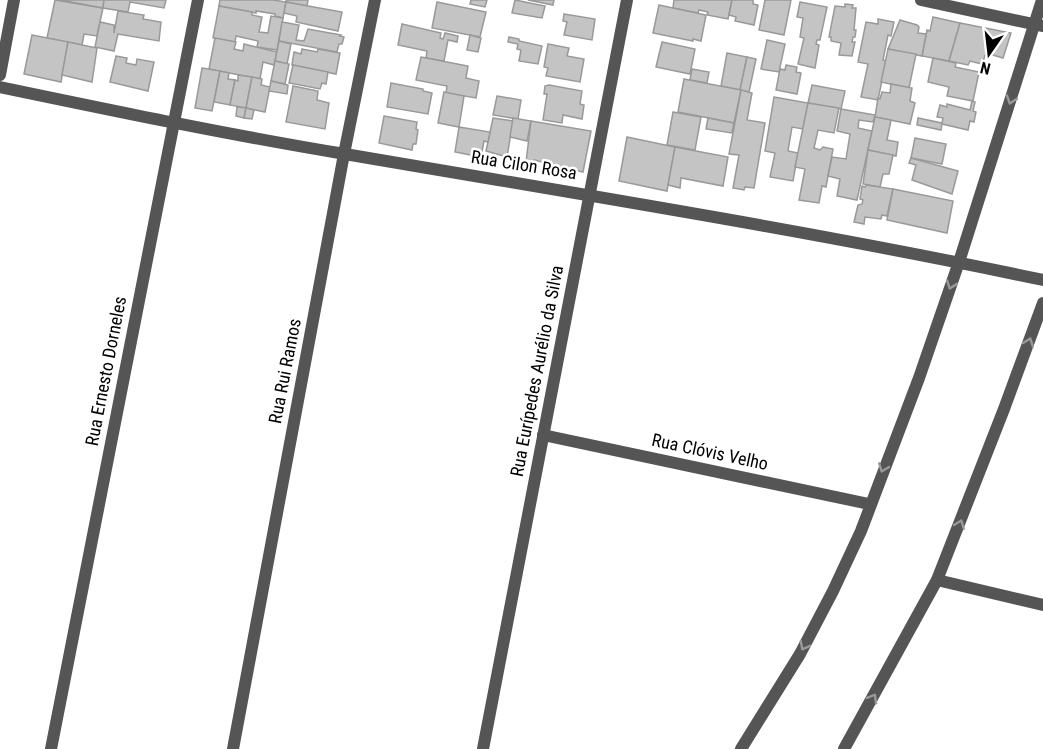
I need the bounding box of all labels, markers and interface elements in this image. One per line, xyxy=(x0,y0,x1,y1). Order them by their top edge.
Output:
north arrow xyxy=(959,24,1019,84)
text: N xyxy=(978,58,993,78)
one-way arrow xyxy=(1006,94,1018,105)
street label: Rua Cilon Rosa xyxy=(470,146,578,183)
street label: Rua Eurípedes Aurélio da Silva xyxy=(506,263,567,478)
one-way arrow xyxy=(945,279,958,290)
street label: Rua Ernesto Dorneles xyxy=(81,294,130,447)
street label: Rua Rui Ramos xyxy=(264,317,305,425)
one-way arrow xyxy=(1022,337,1034,348)
street label: Rua Clóvis Velho xyxy=(650,429,770,474)
one-way arrow xyxy=(878,463,891,473)
one-way arrow xyxy=(952,519,965,530)
one-way arrow xyxy=(800,640,811,651)
one-way arrow xyxy=(866,694,877,704)

